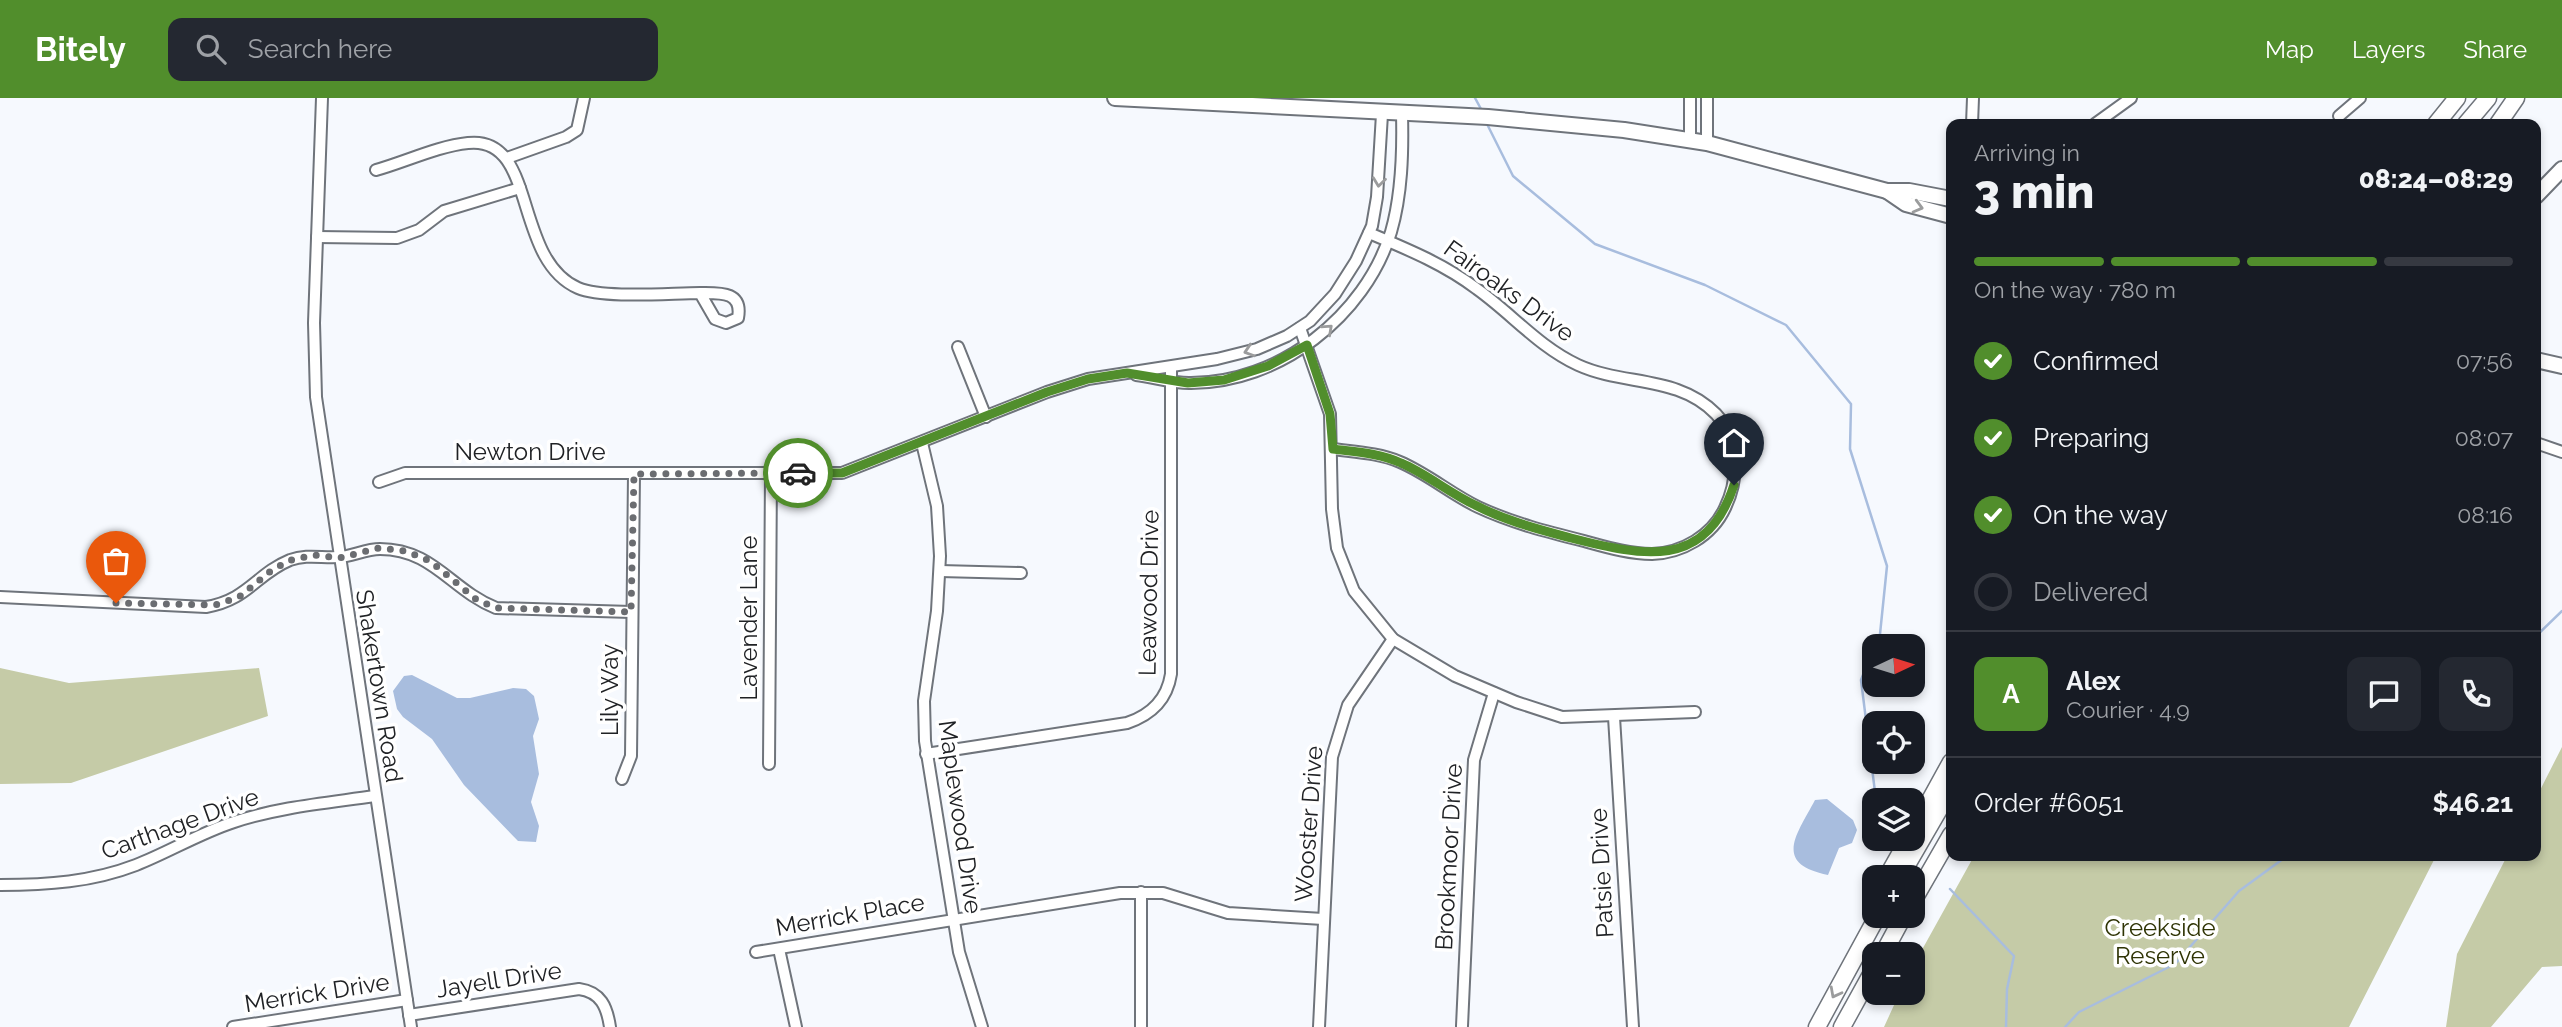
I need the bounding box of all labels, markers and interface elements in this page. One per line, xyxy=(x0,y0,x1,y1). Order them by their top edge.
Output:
search box xyxy=(168,18,658,81)
text: Bitely xyxy=(35,30,126,69)
icon: search xyxy=(192,30,230,68)
text: Search here xyxy=(248,34,392,64)
text: Map xyxy=(2265,35,2314,64)
text: Layers xyxy=(2352,35,2425,64)
text: Share xyxy=(2463,35,2527,64)
text: Arriving in xyxy=(1974,139,2080,166)
text: 08:24–08:29 xyxy=(2359,164,2513,194)
text: 3 min xyxy=(1974,165,2094,219)
one-way arrow xyxy=(1372,176,1387,188)
one-way arrow xyxy=(1911,199,1923,213)
street label: Fairoaks Drive xyxy=(1438,234,1580,348)
text: On the way · 780 m xyxy=(1974,276,2176,303)
one-way arrow xyxy=(1320,324,1333,337)
icon: check xyxy=(1974,342,2012,380)
one-way arrow xyxy=(1244,343,1256,357)
text: Confirmed xyxy=(2033,346,2159,376)
text: 07:56 xyxy=(2456,347,2513,374)
pin xyxy=(1704,413,1764,485)
icon: check xyxy=(1974,419,2012,457)
text: Preparing xyxy=(2033,423,2149,453)
icon: home xyxy=(1715,424,1753,462)
text: 08:07 xyxy=(2455,424,2513,451)
street label: Newton Drive xyxy=(454,437,606,466)
courier xyxy=(763,438,833,508)
icon: car xyxy=(779,454,817,492)
icon: check xyxy=(1974,496,2012,534)
text: On the way xyxy=(2033,500,2168,530)
text: 08:16 xyxy=(2457,501,2513,528)
street label: Leawood Drive xyxy=(1133,510,1164,676)
pin xyxy=(86,531,146,603)
street label: Lavender Lane xyxy=(734,535,763,701)
icon: bag xyxy=(97,542,135,580)
text: Delivered xyxy=(2033,577,2148,607)
street label: Shakertown Road xyxy=(350,587,409,785)
north arrow xyxy=(1862,634,1925,696)
map controls xyxy=(1862,634,1925,1005)
street label: Lily Way xyxy=(595,644,624,736)
button: chat xyxy=(2347,657,2421,731)
button: phone xyxy=(2439,657,2513,731)
text: Alex xyxy=(2066,666,2121,696)
text: A xyxy=(2002,679,2020,709)
text: Courier · 4.9 xyxy=(2066,696,2190,723)
button: locate xyxy=(1862,711,1925,774)
street label: Maplewood Drive xyxy=(933,718,988,916)
street label: Wooster Drive xyxy=(1289,745,1328,903)
street label: Brookmoor Drive xyxy=(1429,763,1468,951)
street label: Carthage Drive xyxy=(97,782,262,865)
button: layers xyxy=(1862,788,1925,851)
text: Order #6051 xyxy=(1974,788,2123,818)
text: $46.21 xyxy=(2433,788,2513,818)
street label: Patsie Drive xyxy=(1584,807,1619,939)
button: + xyxy=(1862,865,1925,928)
street label: Merrick Place xyxy=(773,887,927,942)
park label: Creekside Reserve xyxy=(2104,913,2216,970)
button: − xyxy=(1862,942,1925,1005)
street label: Jayell Drive xyxy=(434,955,564,1004)
street label: Merrick Drive xyxy=(242,967,391,1018)
one-way arrow xyxy=(1829,986,1843,998)

